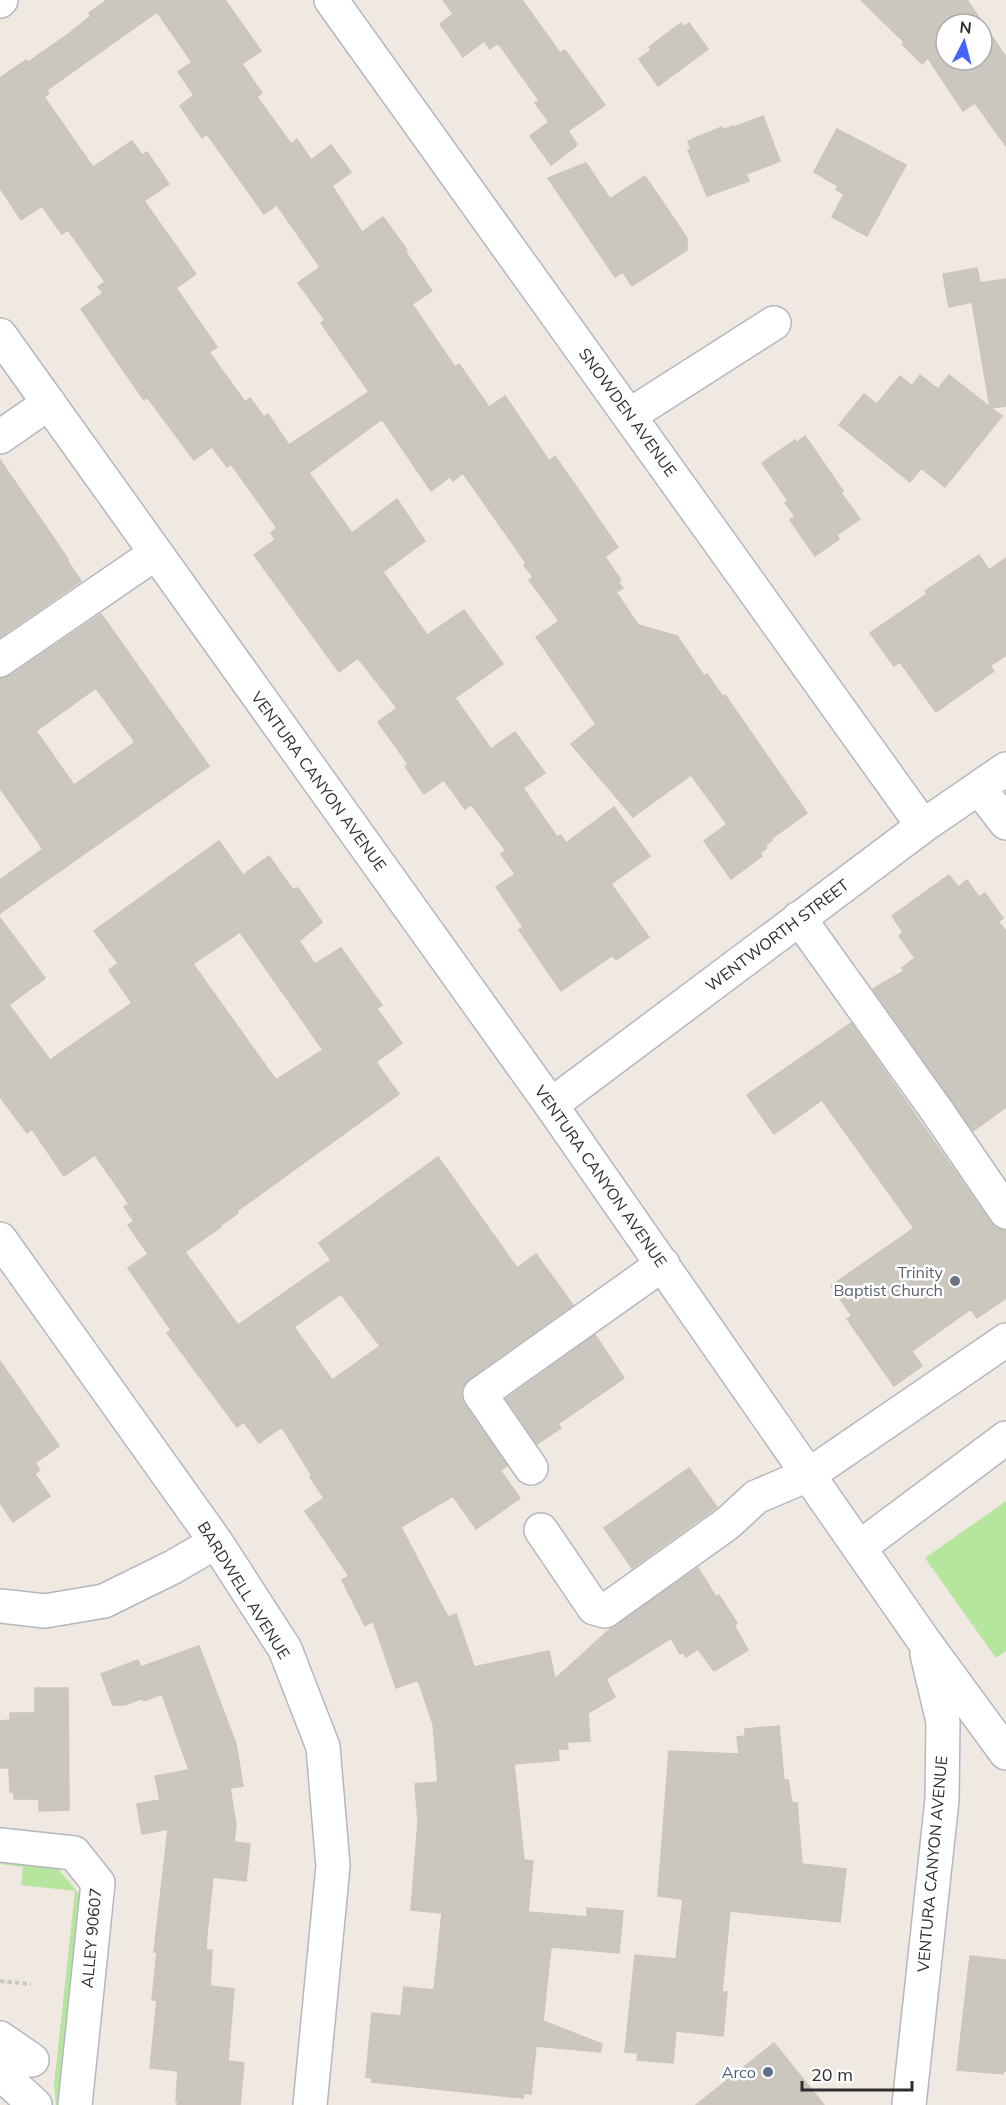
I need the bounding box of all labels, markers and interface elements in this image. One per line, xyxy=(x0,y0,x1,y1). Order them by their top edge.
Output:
north arrow xyxy=(934,12,994,72)
text: N xyxy=(959,17,973,38)
street label: SNOWDEN AVENUE xyxy=(575,344,681,480)
street label: VENTURA CANYON AVENUE xyxy=(247,687,391,875)
street label: WENTWORTH STREET xyxy=(701,874,853,995)
street label: VENTURA CANYON AVENUE xyxy=(531,1081,671,1271)
place label: Trinity Baptist Church xyxy=(833,1262,943,1300)
marker: Trinity Baptist Church xyxy=(948,1274,962,1288)
street label: BARDWELL AVENUE xyxy=(193,1517,295,1663)
street label: VENTURA CANYON AVENUE xyxy=(913,1755,951,1973)
street label: ALLEY 90607 xyxy=(77,1887,105,1989)
scale bar xyxy=(802,2054,912,2092)
place label: Arco xyxy=(722,2062,756,2082)
text: 20 m xyxy=(811,2063,853,2086)
marker: Arco xyxy=(761,2065,775,2079)

